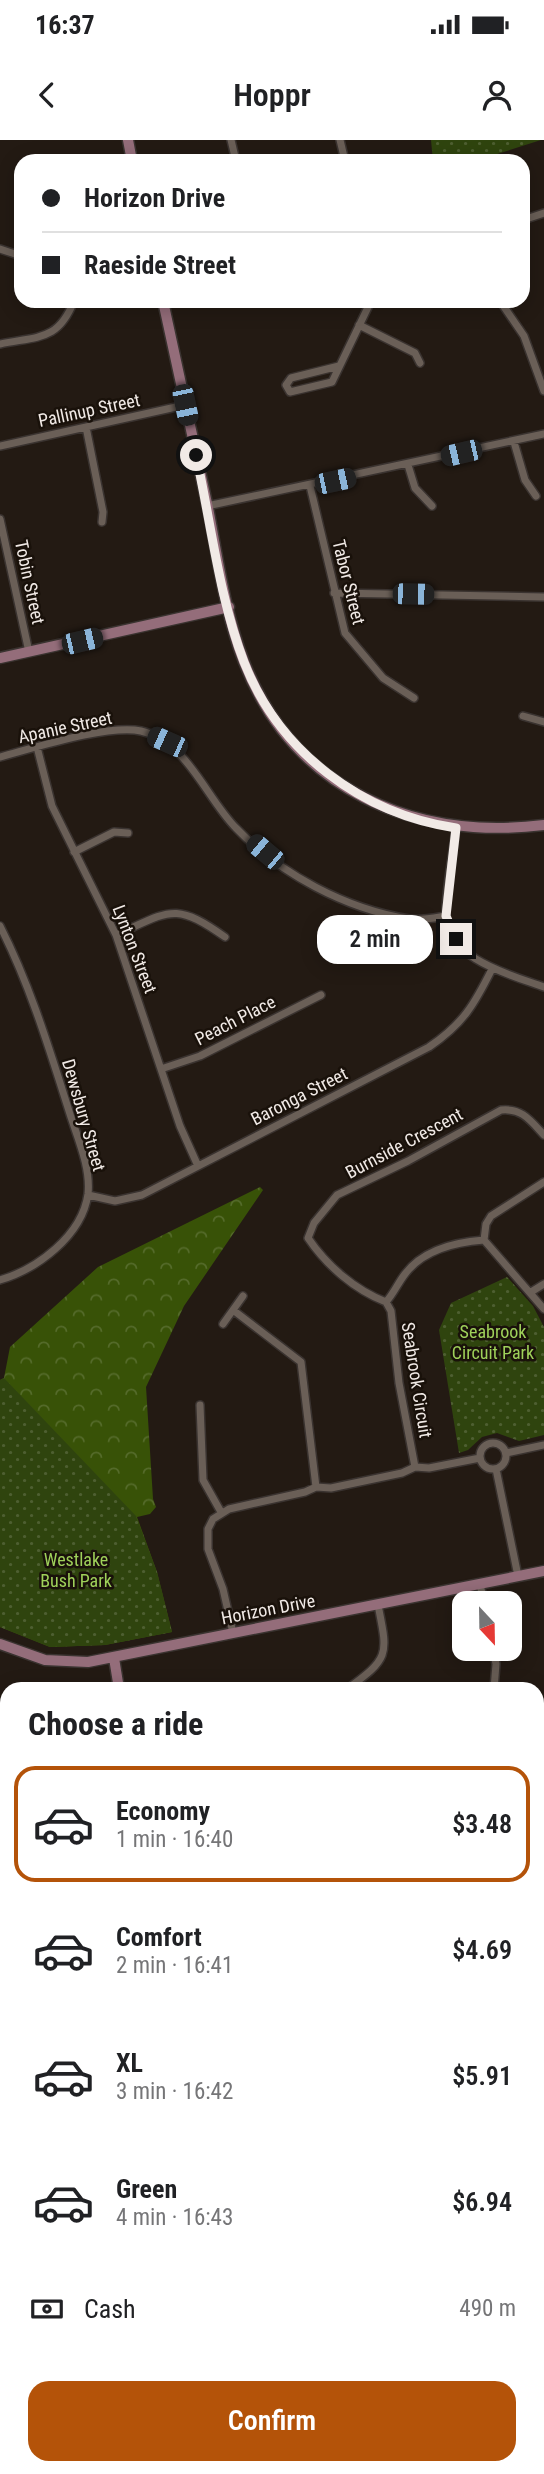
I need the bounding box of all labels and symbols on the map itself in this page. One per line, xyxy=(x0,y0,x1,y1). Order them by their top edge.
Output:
car xyxy=(171,382,200,428)
street label: Pallinup Street xyxy=(36,389,142,431)
car xyxy=(439,438,484,468)
route start xyxy=(180,439,212,471)
car xyxy=(313,466,358,496)
street label: Tabor Street xyxy=(328,537,370,627)
street label: Tobin Street xyxy=(11,538,49,626)
car xyxy=(392,583,435,605)
car xyxy=(60,626,105,656)
street label: Apanie Street xyxy=(16,707,114,747)
car xyxy=(144,724,191,760)
car xyxy=(243,830,288,874)
street label: Lynton Street xyxy=(109,902,161,996)
callout: 2 min xyxy=(316,914,432,964)
route end xyxy=(440,923,472,955)
street label: Peach Place xyxy=(191,991,279,1049)
street label: Dewsbury Street xyxy=(58,1057,110,1173)
street label: Baronga Street xyxy=(247,1063,351,1129)
street label: Burnside Crescent xyxy=(342,1103,466,1183)
street label: Seabrook Circuit xyxy=(397,1321,437,1439)
park label: Seabrook Circuit Park xyxy=(452,1321,534,1363)
park label: Westlake Bush Park xyxy=(40,1549,112,1591)
street label: Horizon Drive xyxy=(219,1590,317,1628)
north arrow xyxy=(452,1591,522,1661)

